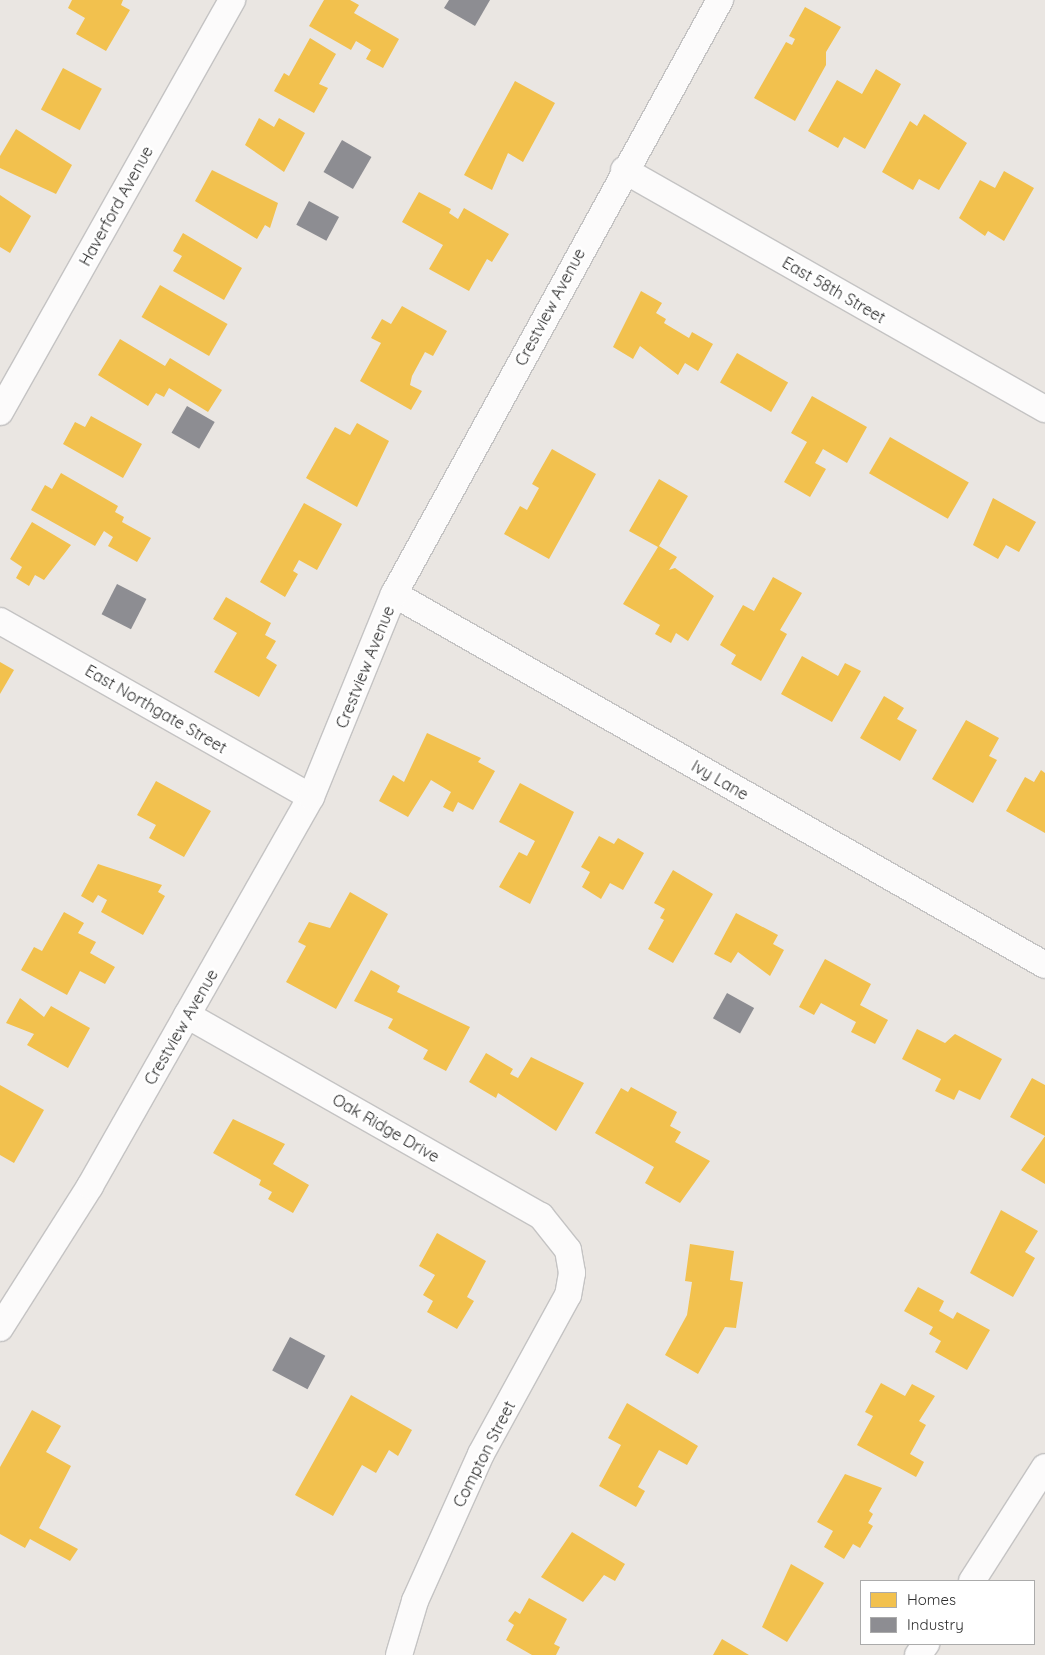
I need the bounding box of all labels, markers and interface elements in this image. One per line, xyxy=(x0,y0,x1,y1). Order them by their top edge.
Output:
street label: Haverford Avenue xyxy=(75,143,157,269)
street label: Crestview Avenue xyxy=(511,245,589,369)
street label: East 58th Street xyxy=(779,253,889,327)
street label: Crestview Avenue xyxy=(332,603,398,731)
street label: East Northgate Street xyxy=(82,661,230,757)
street label: Ivy Lane xyxy=(688,756,752,804)
street label: Crestview Avenue xyxy=(140,966,222,1088)
street label: Oak Ridge Drive xyxy=(329,1090,443,1166)
street label: Compton Street xyxy=(449,1398,519,1510)
legend xyxy=(860,1580,1035,1645)
text: Homes xyxy=(907,1590,956,1609)
text: Industry xyxy=(907,1615,964,1634)

